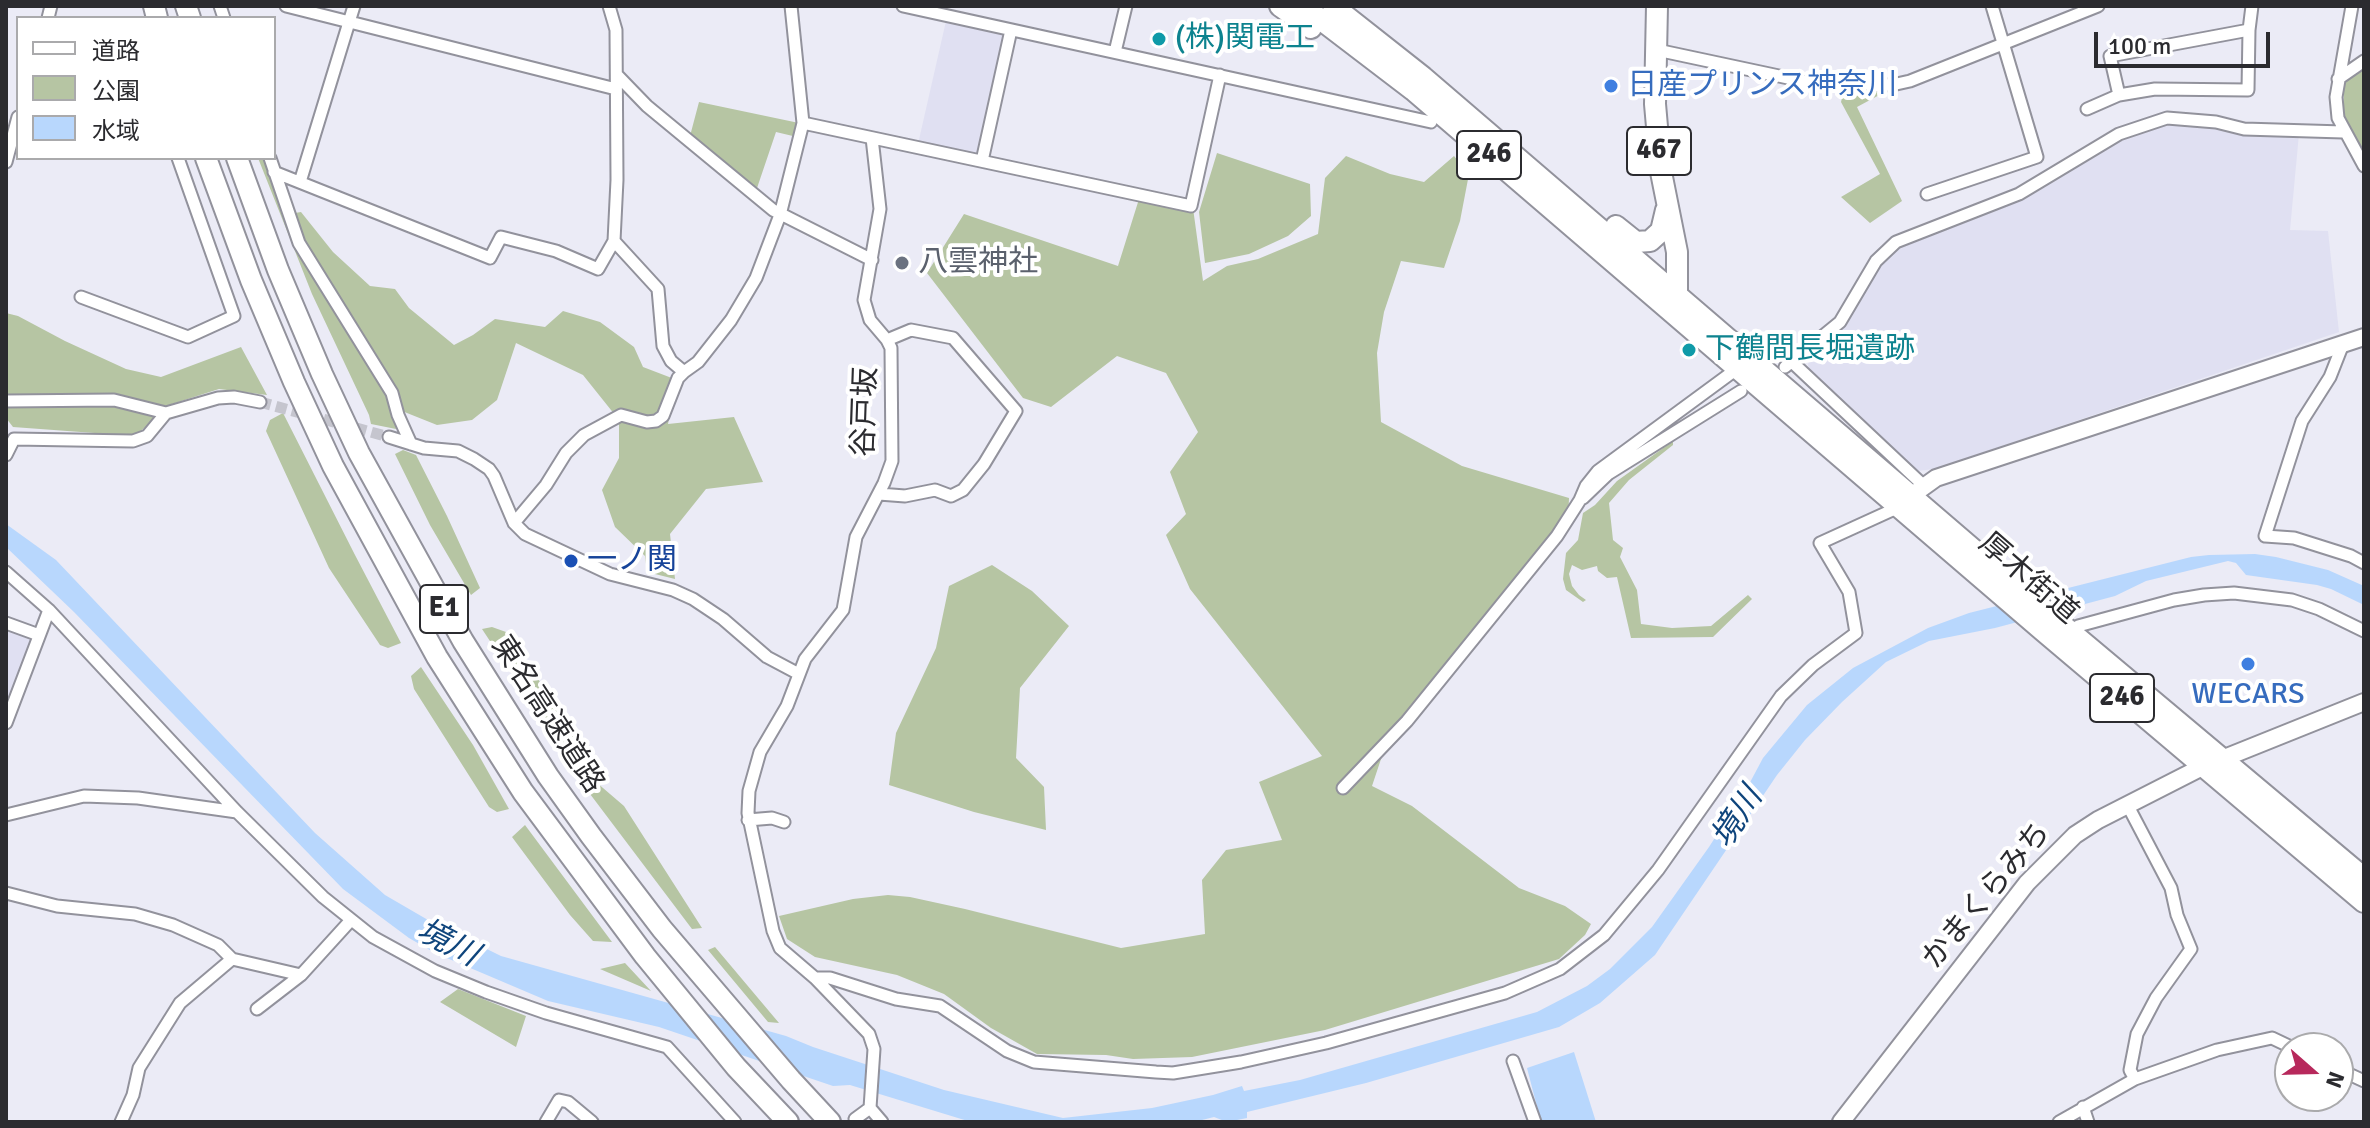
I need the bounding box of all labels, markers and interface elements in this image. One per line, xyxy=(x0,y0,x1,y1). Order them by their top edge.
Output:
legend xyxy=(16,16,276,160)
scale bar xyxy=(2098,16,2274,66)
place label: (株)関電工 xyxy=(1175,21,1315,57)
marker: (株)関電工 xyxy=(1150,30,1168,48)
text: 100 m xyxy=(2108,31,2171,61)
text: 道路 xyxy=(92,36,140,66)
place label: 日産プリンス神奈川 xyxy=(1627,68,1897,104)
text: 公園 xyxy=(92,76,140,106)
marker: 日産プリンス神奈川 xyxy=(1602,77,1620,95)
text: 水域 xyxy=(92,116,140,146)
road number: 467 xyxy=(1627,127,1691,175)
road number: 246 xyxy=(1457,131,1521,179)
place label: 八雲神社 xyxy=(918,245,1038,281)
marker: 八雲神社 xyxy=(893,254,911,272)
place label: 下鶴間長堀遺跡 xyxy=(1705,332,1915,368)
marker: 下鶴間長堀遺跡 xyxy=(1680,341,1698,359)
street label: 谷戸坂 xyxy=(846,366,886,458)
street label: 厚木街道 xyxy=(1971,526,2085,632)
place label: 一ノ関 xyxy=(587,543,677,579)
marker: 一ノ関 xyxy=(562,552,580,570)
road number: E1 xyxy=(420,585,468,633)
street label: 東名高速道路 xyxy=(483,630,611,800)
marker: WECARS xyxy=(2239,655,2257,673)
road number: 246 xyxy=(2090,674,2154,722)
place label: WECARS xyxy=(2191,677,2305,713)
water label: 境川 xyxy=(1704,781,1772,855)
street label: かまくらみち xyxy=(1915,815,2059,977)
water label: 境川 xyxy=(410,912,484,976)
north arrow xyxy=(2274,1032,2354,1112)
text: N xyxy=(2320,1068,2350,1092)

